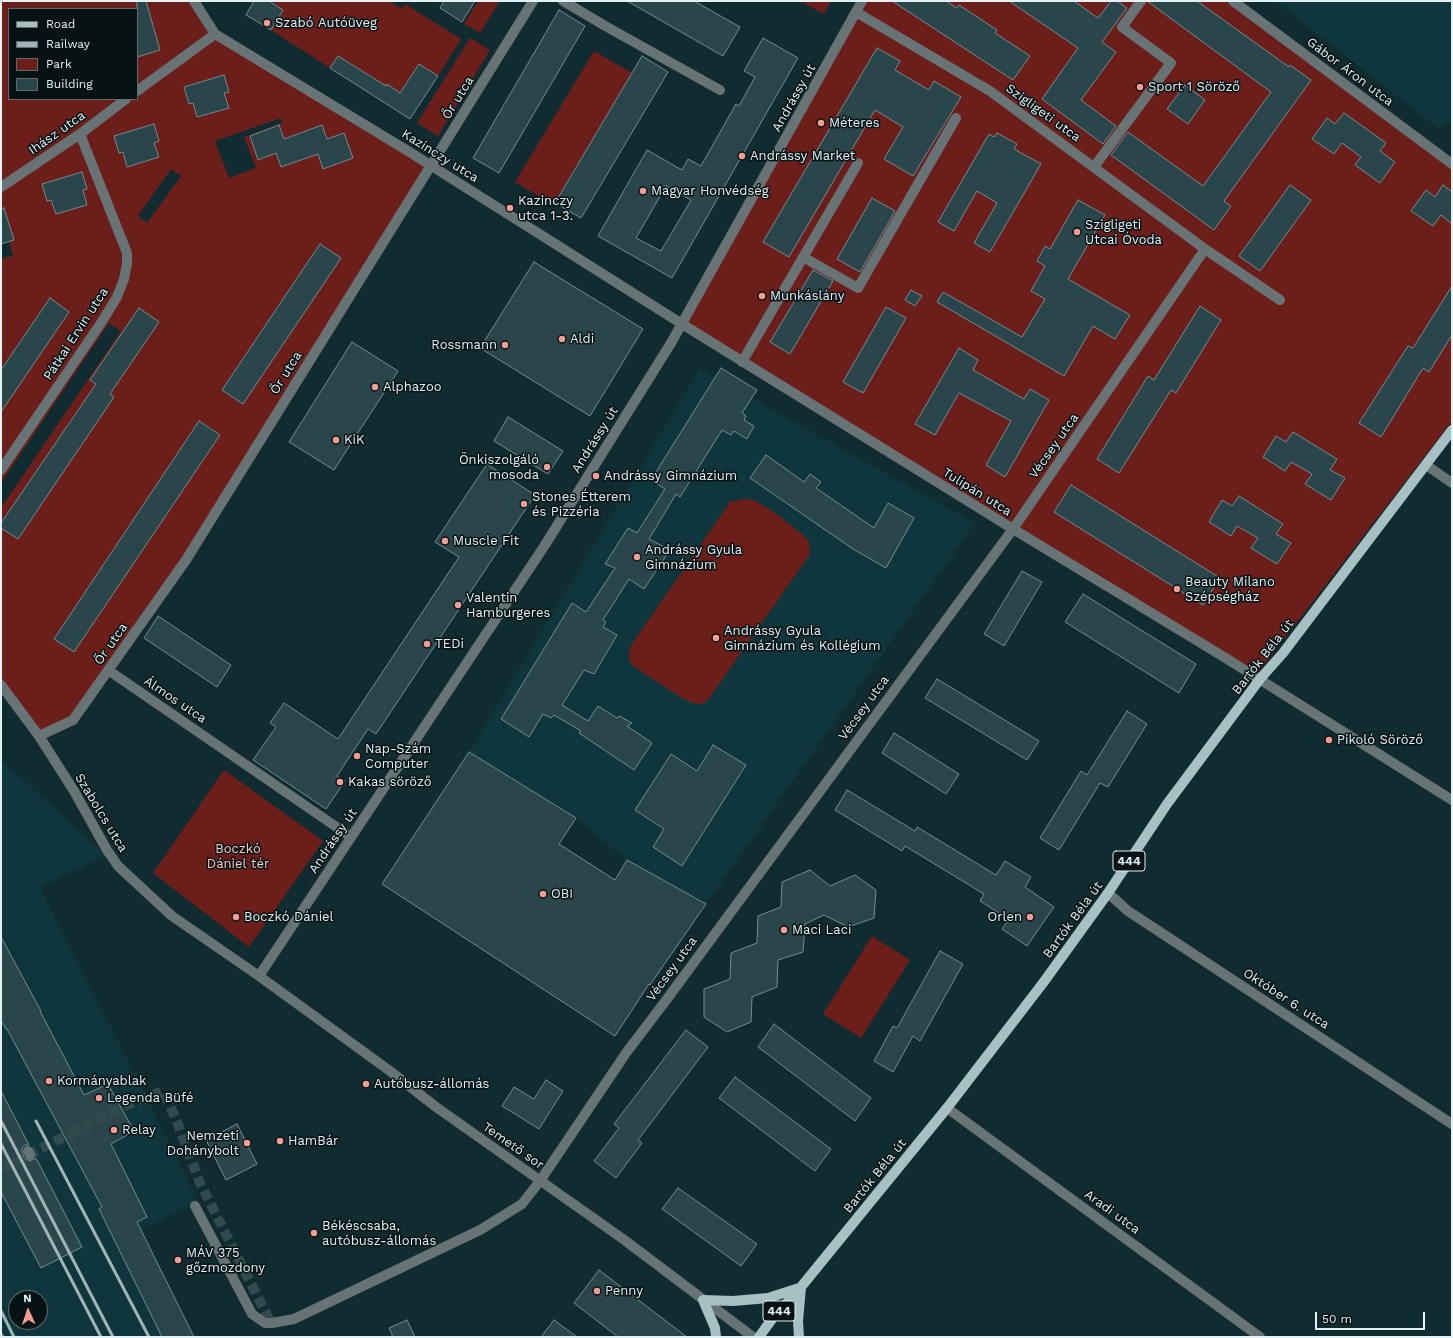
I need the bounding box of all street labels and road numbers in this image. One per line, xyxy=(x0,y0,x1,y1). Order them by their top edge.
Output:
street label: Gábor Áron utca xyxy=(1304,34,1396,110)
street label: Andrássy út xyxy=(769,61,819,135)
street label: Őr utca xyxy=(439,74,477,122)
street label: Szigligeti utca xyxy=(1003,81,1083,145)
street label: Ihász utca xyxy=(26,108,88,158)
street label: Kazinczy utca xyxy=(399,126,481,186)
street label: Pátkai Ervin utca xyxy=(40,285,112,383)
street label: Őr utca xyxy=(267,349,305,397)
street label: Andrássy út xyxy=(568,404,622,476)
street label: Vécsey utca xyxy=(1026,410,1082,482)
street label: Tulipán utca xyxy=(940,465,1014,519)
street label: Bartók Béla út xyxy=(1229,616,1297,698)
street label: Őr utca xyxy=(91,620,131,668)
street label: Álmos utca xyxy=(141,673,209,727)
street label: Vécsey utca xyxy=(835,673,893,743)
street label: Szabolcs utca xyxy=(71,771,131,855)
street label: Andrássy út xyxy=(306,805,360,877)
road number: 444 xyxy=(1113,851,1145,871)
street label: Bartók Béla út xyxy=(1040,879,1106,961)
street label: Vécsey utca xyxy=(643,934,701,1004)
street label: Október 6. utca xyxy=(1240,965,1332,1033)
street label: Temető sor xyxy=(479,1119,547,1173)
street label: Bartók Béla út xyxy=(840,1136,910,1216)
street label: Aradi utca xyxy=(1081,1187,1143,1237)
road number: 444 xyxy=(763,1301,795,1321)

